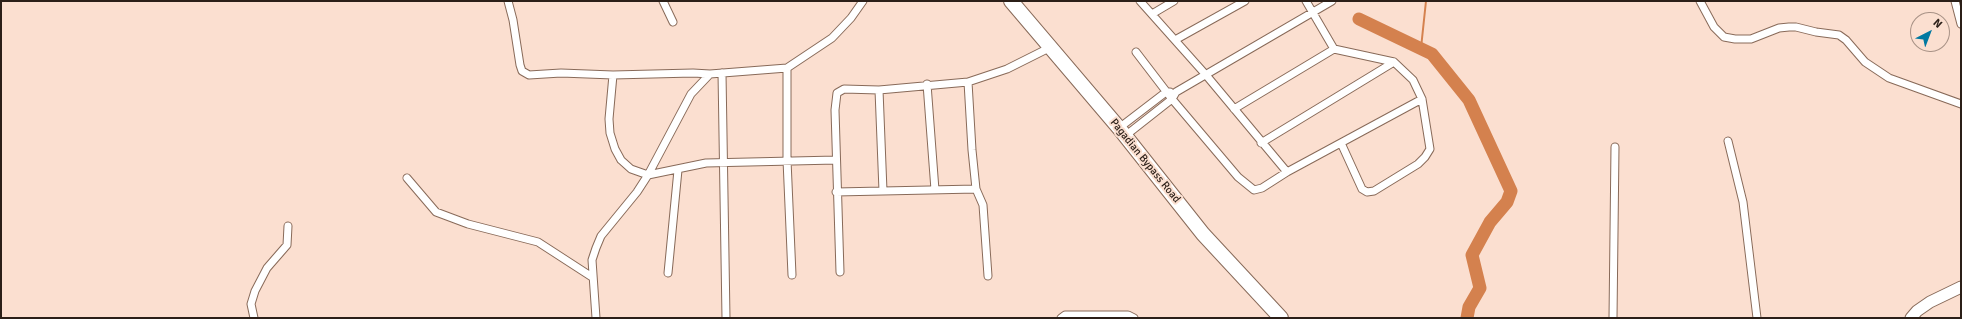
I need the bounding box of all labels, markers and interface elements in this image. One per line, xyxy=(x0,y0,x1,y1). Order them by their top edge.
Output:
north arrow xyxy=(1910,12,1950,52)
text: N xyxy=(1931,16,1945,31)
street label: Pagadian Bypass Road xyxy=(1107,116,1183,206)

